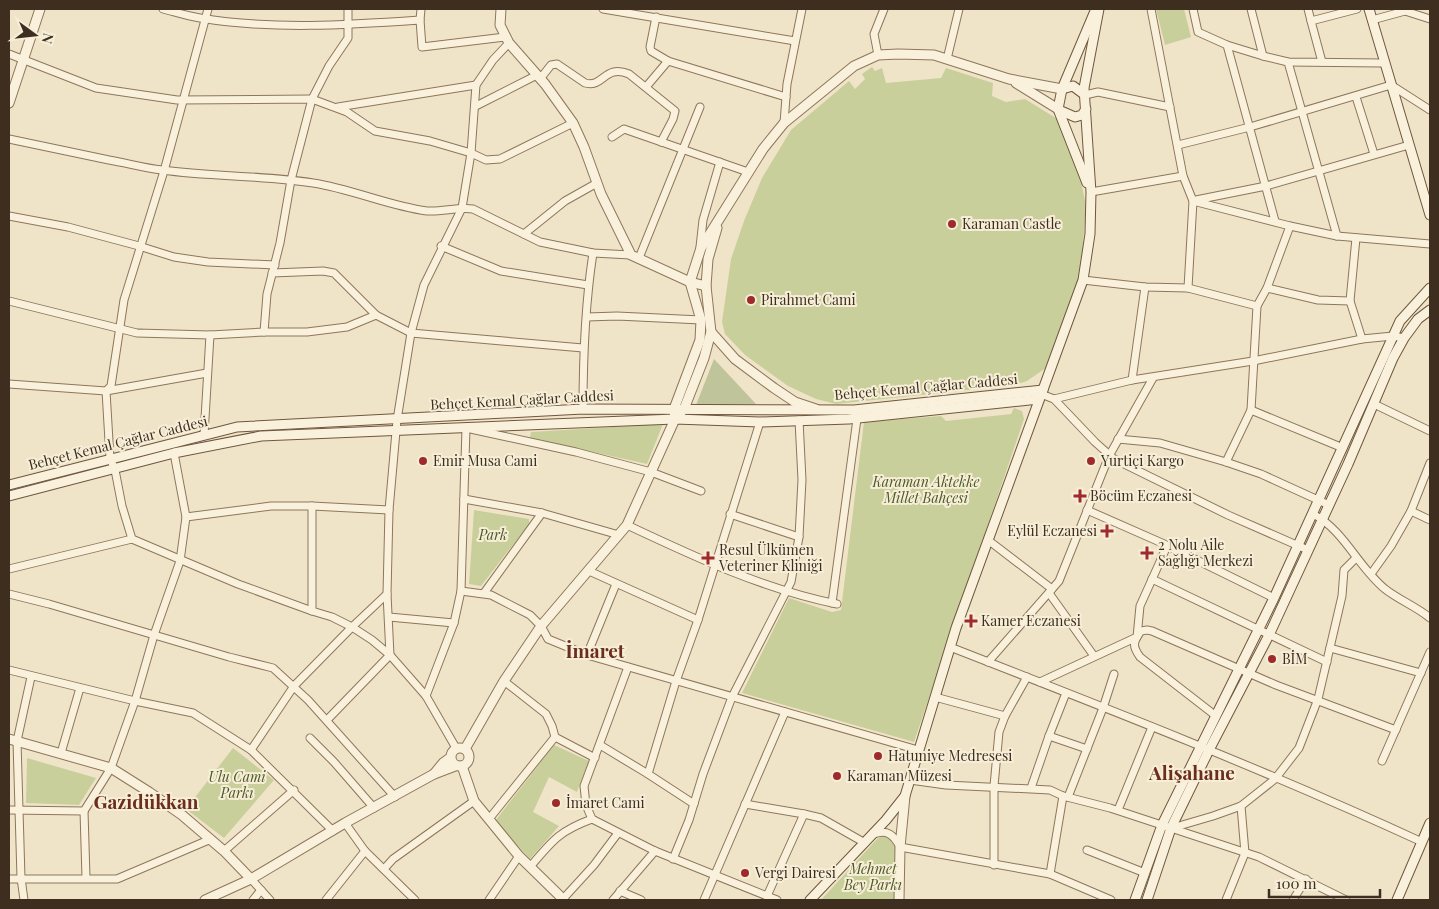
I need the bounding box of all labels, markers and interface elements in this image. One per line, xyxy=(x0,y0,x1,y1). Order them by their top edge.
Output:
north arrow xyxy=(10,10,60,60)
text: N xyxy=(38,31,59,46)
place label: Karaman Castle xyxy=(962,214,1061,233)
marker: Karaman Castle xyxy=(946,218,958,230)
place label: Pirahmet Cami xyxy=(761,290,856,309)
marker: Pirahmet Cami xyxy=(745,294,757,306)
street label: Behçet Kemal Çağlar Caddesi xyxy=(833,369,1018,404)
street label: Behçet Kemal Çağlar Caddesi xyxy=(430,385,614,414)
street label: Behçet Kemal Çağlar Caddesi xyxy=(26,411,209,474)
place label: Emir Musa Cami xyxy=(433,451,537,470)
place label: Yurtiçi Kargo xyxy=(1100,451,1184,470)
marker: Emir Musa Cami xyxy=(417,455,429,467)
marker: Yurtiçi Kargo xyxy=(1085,455,1097,467)
park label: Karaman Aktekke Millet Bahçesi xyxy=(872,472,979,507)
place label: Böcüm Eczanesi xyxy=(1090,486,1192,505)
marker: Böcüm Eczanesi xyxy=(1074,490,1086,502)
place label: Eylül Eczanesi xyxy=(1007,521,1097,540)
park label: Park xyxy=(478,525,507,544)
marker: Eylül Eczanesi xyxy=(1101,525,1113,537)
place label: 2 Nolu Aile Sağlığı Merkezi xyxy=(1158,535,1253,570)
place label: Resul Ülkümen Veteriner Kliniği xyxy=(718,540,823,575)
marker: 2 Nolu Aile Sağlığı Merkezi xyxy=(1140,546,1154,560)
marker: Resul Ülkümen Veteriner Kliniği xyxy=(701,551,715,565)
place label: Kamer Eczanesi xyxy=(981,611,1081,630)
marker: Kamer Eczanesi xyxy=(965,615,977,627)
district label: İmaret xyxy=(565,637,625,663)
place label: BİM xyxy=(1282,649,1308,668)
marker: BİM xyxy=(1266,653,1278,665)
place label: Hatuniye Medresesi xyxy=(888,746,1012,765)
marker: Hatuniye Medresesi xyxy=(872,750,884,762)
district label: Alişahane xyxy=(1148,759,1235,785)
place label: Karaman Müzesi xyxy=(847,766,952,785)
park label: Ulu Cami Parkı xyxy=(208,767,266,802)
marker: Karaman Müzesi xyxy=(831,770,843,782)
district label: Gazidükkan xyxy=(94,788,199,814)
place label: İmaret Cami xyxy=(566,793,645,812)
marker: İmaret Cami xyxy=(550,797,562,809)
park label: Mehmet Bey Parkı xyxy=(843,859,902,894)
place label: Vergi Dairesi xyxy=(754,863,836,882)
scale bar xyxy=(1269,866,1380,898)
marker: Vergi Dairesi xyxy=(739,867,751,879)
text: 100 m xyxy=(1276,873,1317,893)

